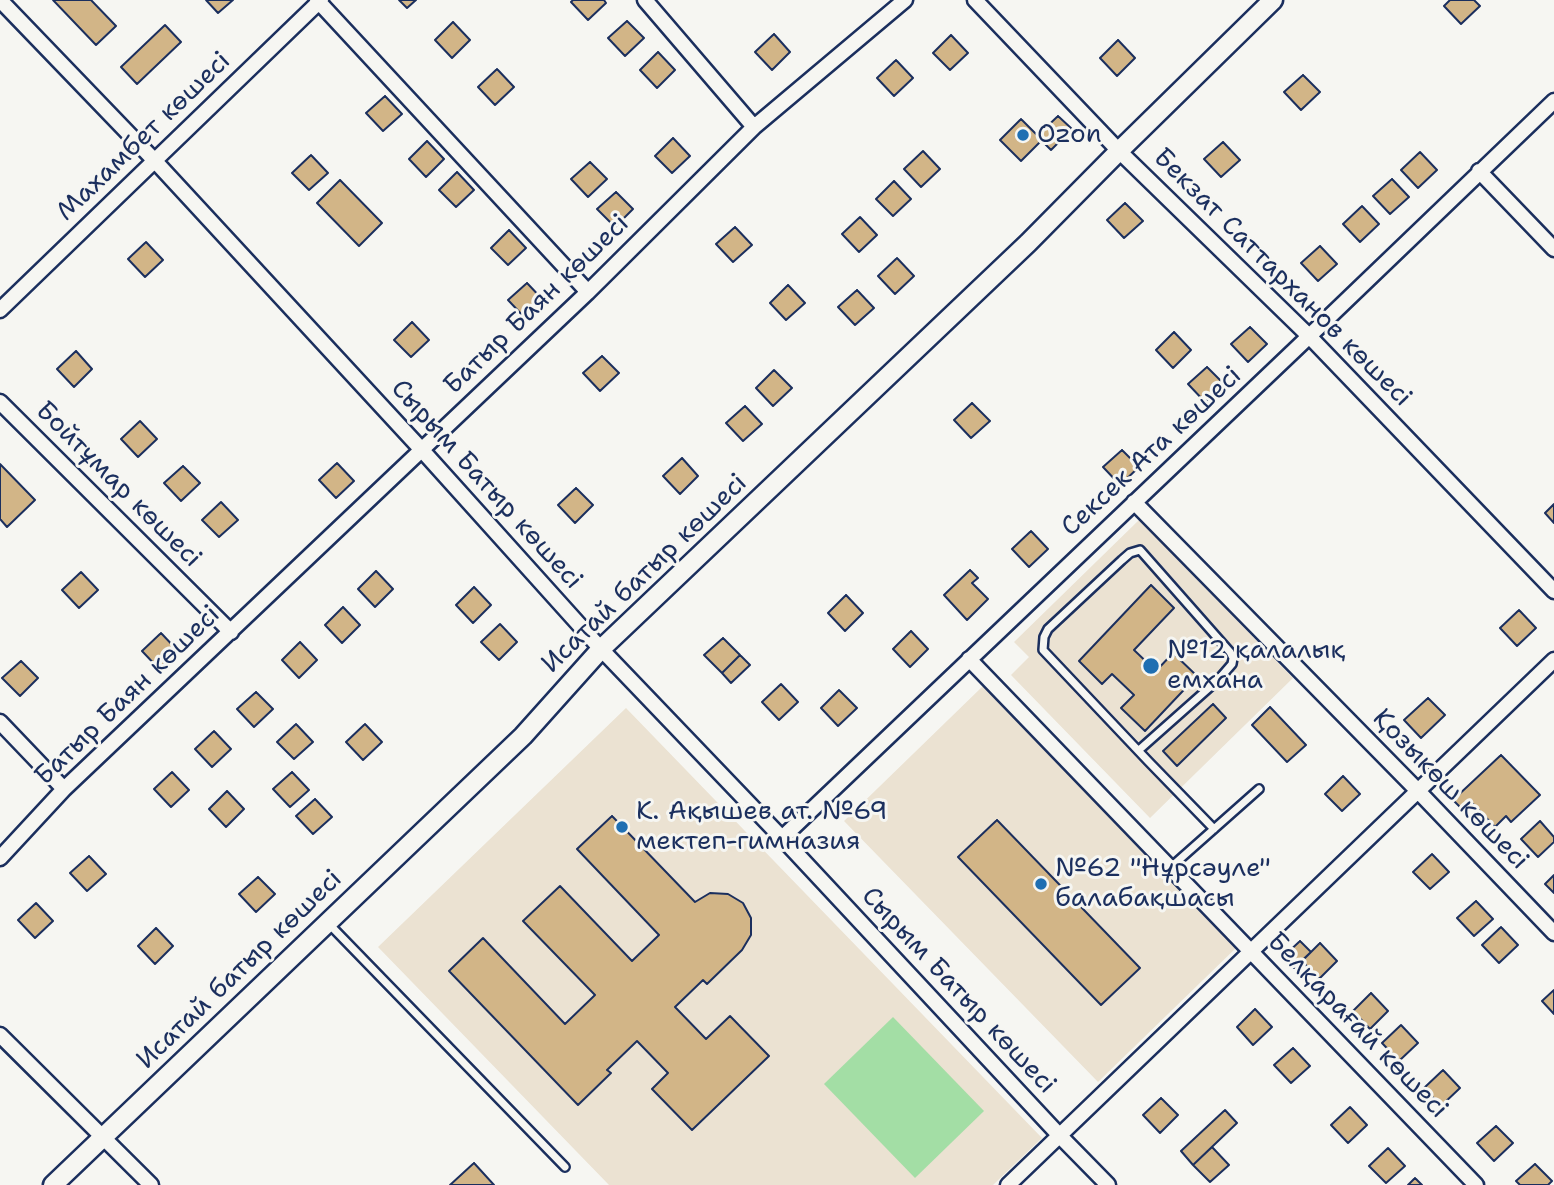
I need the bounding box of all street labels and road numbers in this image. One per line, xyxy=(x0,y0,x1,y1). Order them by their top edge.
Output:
street label: Махамбет көшесі xyxy=(51,46,237,228)
street label: Бекзат Саттарханов көшесі xyxy=(1146,142,1418,414)
street label: Батыр Баян көшесі xyxy=(438,209,636,401)
street label: Сексек Ата көшесі xyxy=(1055,361,1249,543)
street label: Сырым Батыр көшесі xyxy=(384,374,588,596)
street label: Бойтұмар көшесі xyxy=(29,396,207,574)
street label: Исатай батыр көшесі xyxy=(536,468,754,680)
street label: Батыр Баян көшесі xyxy=(29,600,227,792)
street label: Қозыкөш көшесі xyxy=(1365,703,1535,877)
street label: Исатай батыр көшесі xyxy=(131,864,349,1076)
street label: Сырым Батыр көшесі xyxy=(854,881,1062,1101)
street label: Белқарағай көшесі xyxy=(1260,926,1454,1126)

